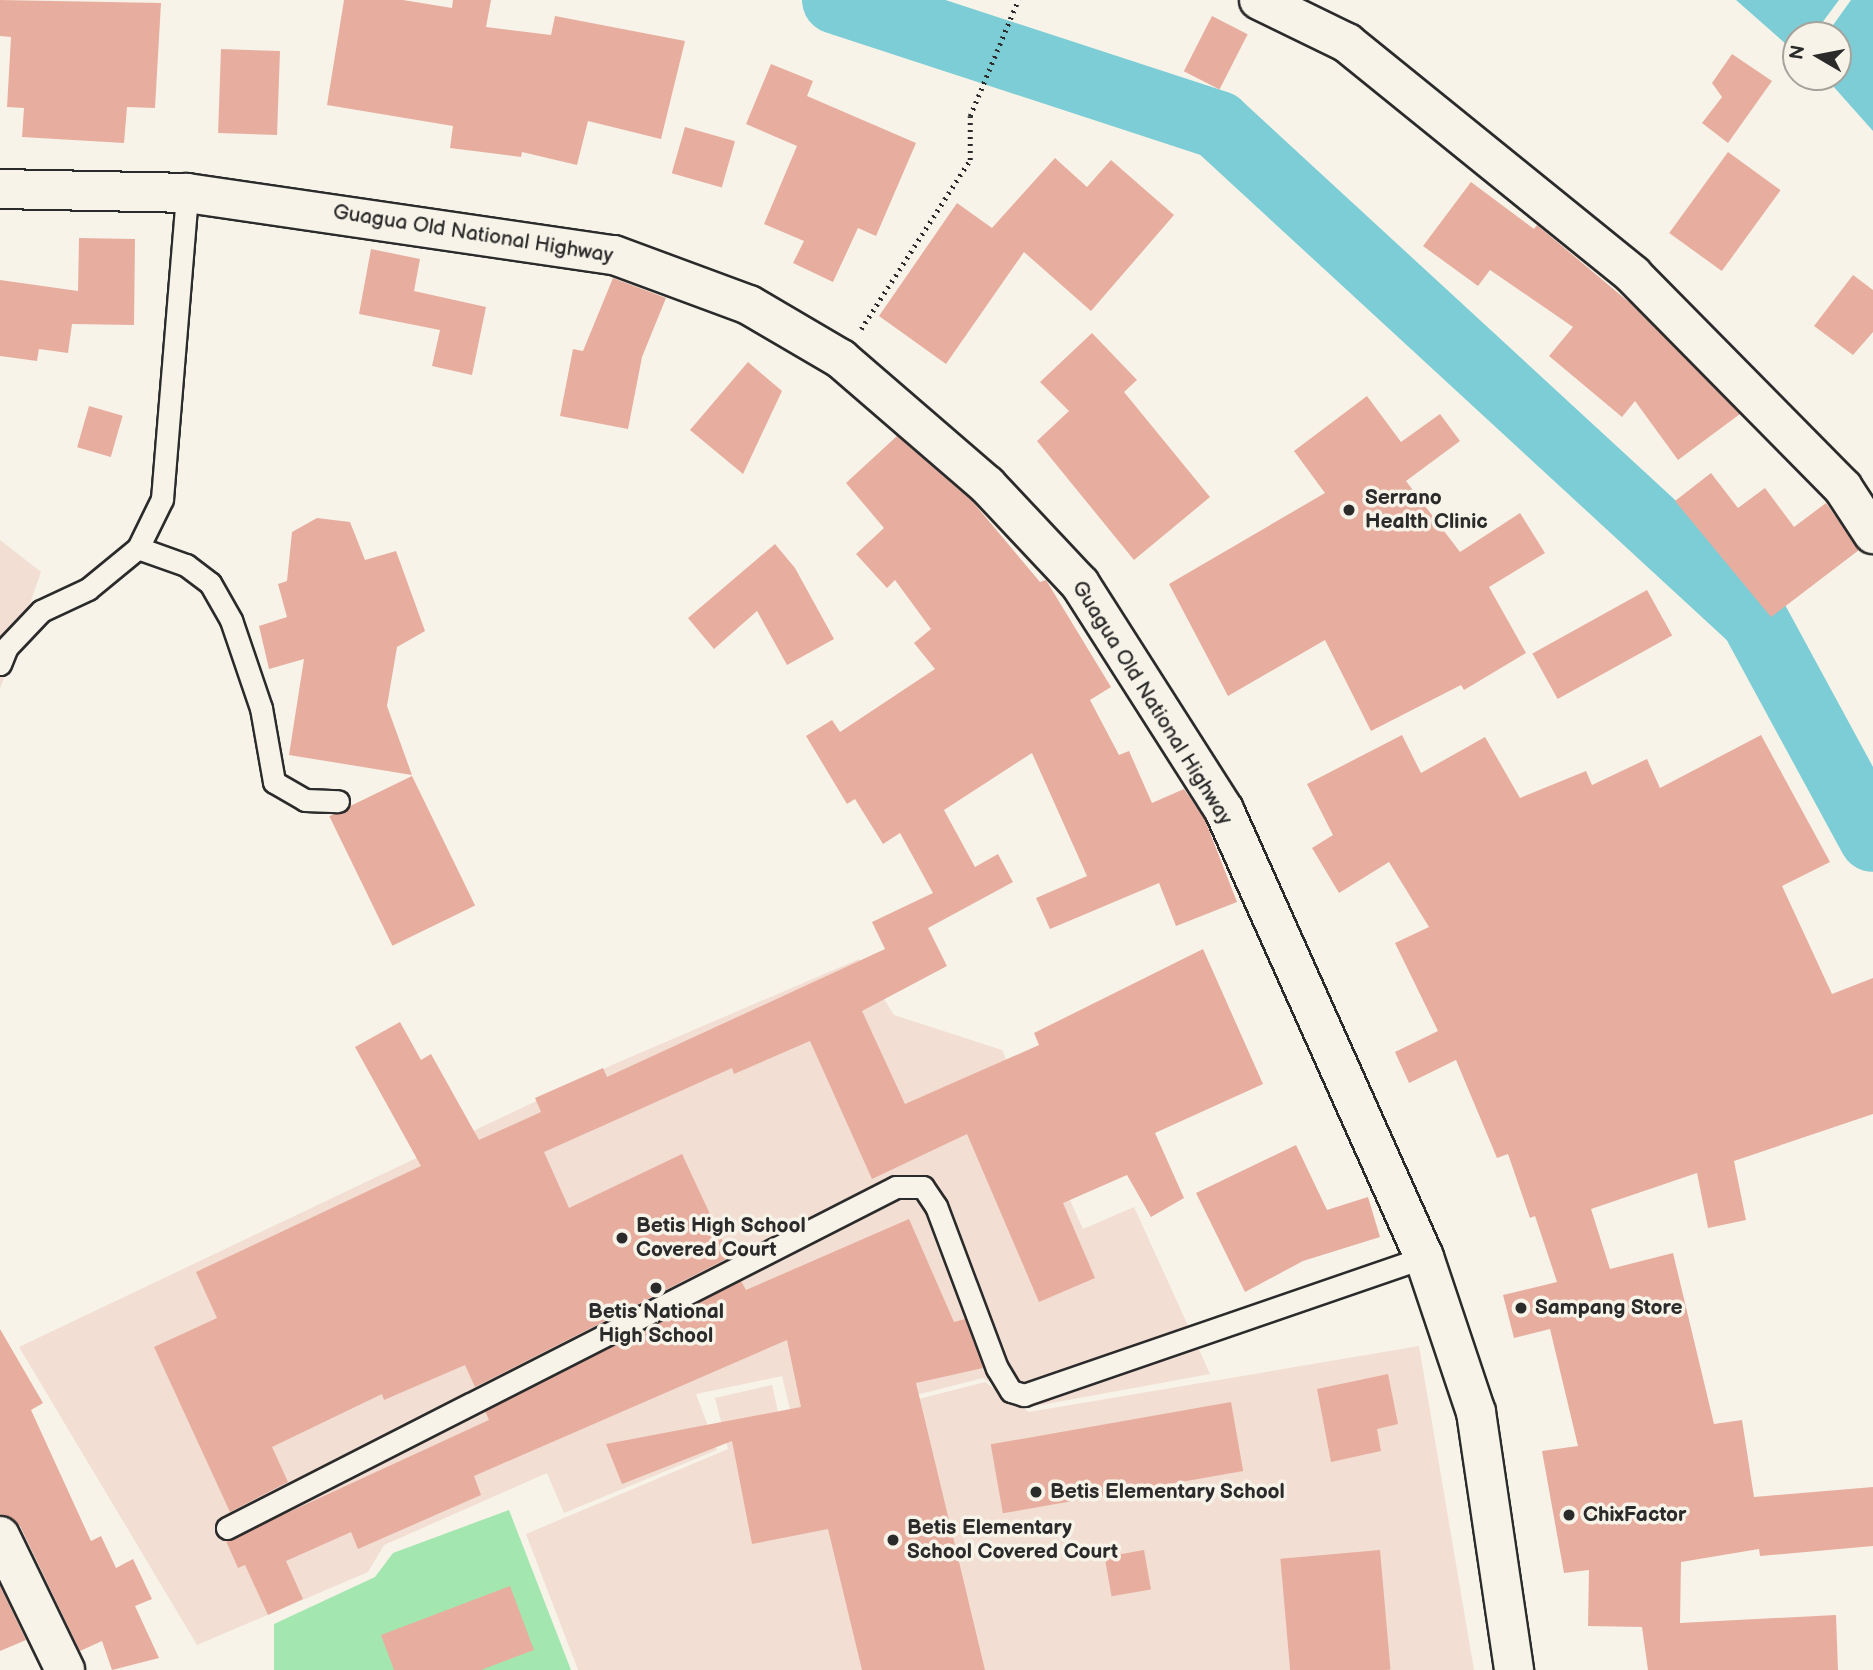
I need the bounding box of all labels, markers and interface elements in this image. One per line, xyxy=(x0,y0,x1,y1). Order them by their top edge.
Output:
north arrow xyxy=(1782,21,1852,91)
text: N xyxy=(1785,44,1810,62)
street label: Guagua Old National Highway xyxy=(331,199,615,269)
place label: Serrano Health Clinic xyxy=(1365,485,1488,535)
marker: Serrano Health Clinic xyxy=(1339,500,1359,520)
street label: Guagua Old National Highway xyxy=(1066,576,1238,830)
place label: Betis High School Covered Court xyxy=(636,1213,806,1263)
marker: Betis High School Covered Court xyxy=(614,1230,630,1246)
marker: Betis National High School xyxy=(648,1280,664,1296)
place label: Sampang Store xyxy=(1535,1295,1682,1321)
place label: Betis National High School xyxy=(588,1299,724,1349)
marker: Sampang Store xyxy=(1513,1300,1529,1316)
place label: Betis Elementary School xyxy=(1050,1479,1285,1505)
marker: Betis Elementary School xyxy=(1028,1484,1044,1500)
place label: ChixFactor xyxy=(1583,1502,1686,1528)
marker: ChixFactor xyxy=(1561,1507,1577,1523)
place label: Betis Elementary School Covered Court xyxy=(907,1515,1118,1565)
marker: Betis Elementary School Covered Court xyxy=(885,1532,901,1548)

